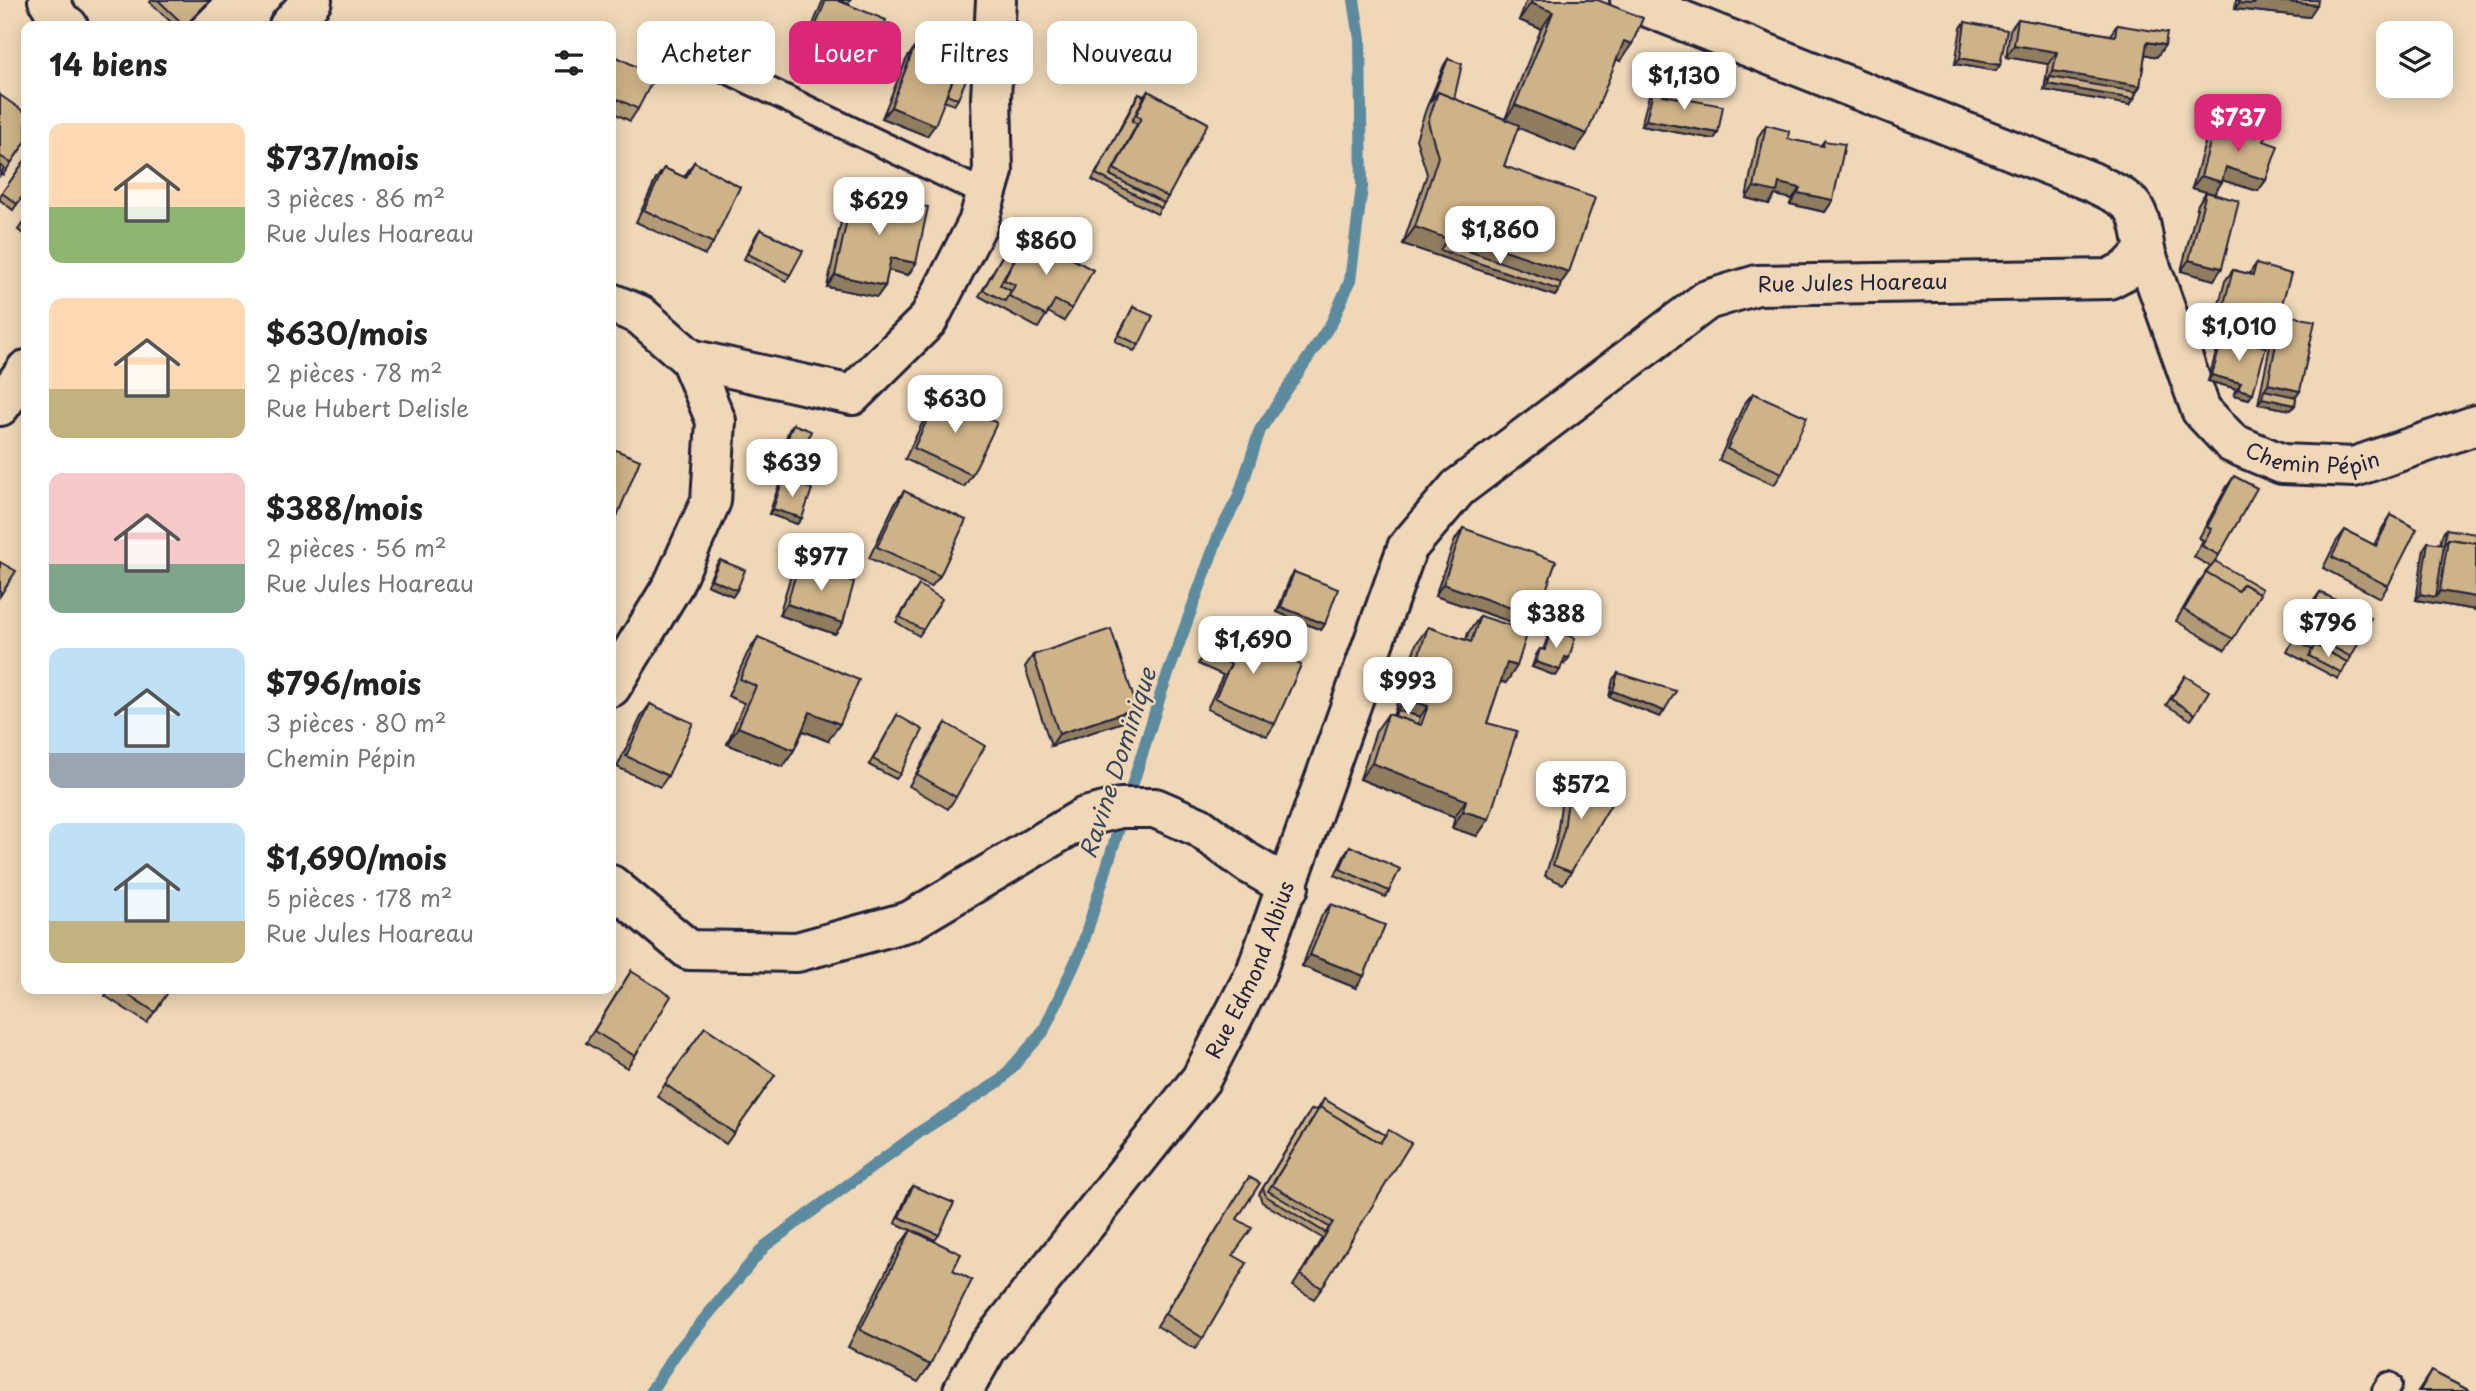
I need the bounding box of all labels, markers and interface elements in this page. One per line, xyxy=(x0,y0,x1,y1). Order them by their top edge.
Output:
chip: Acheter xyxy=(637,21,775,84)
chip: Louer xyxy=(789,21,901,84)
chip: Filtres xyxy=(915,21,1033,84)
chip: Nouveau xyxy=(1047,21,1197,84)
map controls xyxy=(2376,21,2453,98)
button: layers xyxy=(2376,21,2453,98)
text: 14 biens xyxy=(49,41,168,86)
icon: filters xyxy=(550,44,588,82)
pin: $1,130 xyxy=(1627,52,1741,112)
text: $1,130 xyxy=(1648,57,1720,92)
pin: $737 xyxy=(2197,94,2279,154)
text: $737 xyxy=(2210,99,2266,134)
text: $737/mois xyxy=(266,135,419,180)
icon: home xyxy=(105,151,189,235)
pin: $629 xyxy=(838,177,920,237)
text: 3 pièces · 86 m² xyxy=(266,180,445,215)
text: $629 xyxy=(849,182,909,217)
pin: $1,860 xyxy=(1443,206,1557,266)
text: $1,860 xyxy=(1461,211,1539,246)
text: Rue Jules Hoareau xyxy=(266,215,474,250)
pin: $860 xyxy=(1005,218,1087,277)
text: $860 xyxy=(1015,222,1077,257)
street label: Rue Jules Hoareau xyxy=(1757,264,1948,299)
pin: $1,010 xyxy=(2182,304,2296,363)
text: $1,010 xyxy=(2201,308,2277,343)
text: $630/mois xyxy=(266,310,428,355)
icon: home xyxy=(105,326,189,410)
text: 2 pièces · 78 m² xyxy=(266,355,442,390)
pin: $630 xyxy=(914,376,996,435)
text: $630 xyxy=(924,380,986,415)
text: Rue Hubert Delisle xyxy=(266,390,469,425)
street label: Chemin Pépin xyxy=(2241,432,2383,482)
pin: $639 xyxy=(751,440,833,499)
text: $639 xyxy=(762,444,822,479)
text: $388/mois xyxy=(266,485,423,530)
icon: home xyxy=(105,501,189,585)
text: 2 pièces · 56 m² xyxy=(266,530,447,565)
pin: $977 xyxy=(780,534,862,593)
text: $977 xyxy=(794,538,848,573)
text: Rue Jules Hoareau xyxy=(266,565,474,600)
pin: $388 xyxy=(1515,590,1597,650)
text: $388 xyxy=(1527,595,1585,630)
pin: $796 xyxy=(2287,600,2369,659)
text: $796 xyxy=(2299,604,2357,639)
pin: $1,690 xyxy=(1196,616,1310,676)
text: $1,690 xyxy=(1214,621,1292,656)
pin: $993 xyxy=(1367,658,1449,717)
text: $796/mois xyxy=(266,660,421,705)
water label: Ravine Dominique xyxy=(1069,661,1164,862)
text: $993 xyxy=(1379,662,1437,697)
icon: home xyxy=(105,676,189,760)
text: 3 pièces · 80 m² xyxy=(266,705,447,740)
text: Chemin Pépin xyxy=(266,740,416,775)
pin: $572 xyxy=(1540,762,1622,821)
text: $572 xyxy=(1552,766,1610,801)
text: $1,690/mois xyxy=(266,835,447,880)
icon: home xyxy=(105,851,189,935)
street label: Rue Edmond Albius xyxy=(1196,876,1301,1064)
text: 5 pièces · 178 m² xyxy=(266,880,453,915)
text: Rue Jules Hoareau xyxy=(266,915,474,950)

